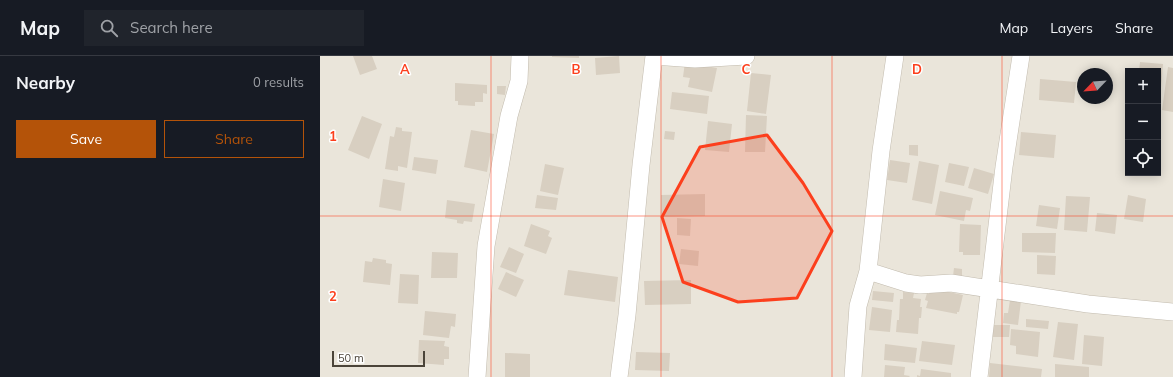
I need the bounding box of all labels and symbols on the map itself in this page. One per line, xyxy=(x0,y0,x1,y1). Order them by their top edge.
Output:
text: A xyxy=(400,61,410,77)
text: B xyxy=(572,61,581,77)
text: C xyxy=(742,61,751,77)
text: D xyxy=(912,61,922,77)
north arrow xyxy=(1077,68,1113,104)
text: 1 xyxy=(329,128,337,144)
text: 2 xyxy=(329,288,337,304)
scale bar xyxy=(332,349,425,368)

